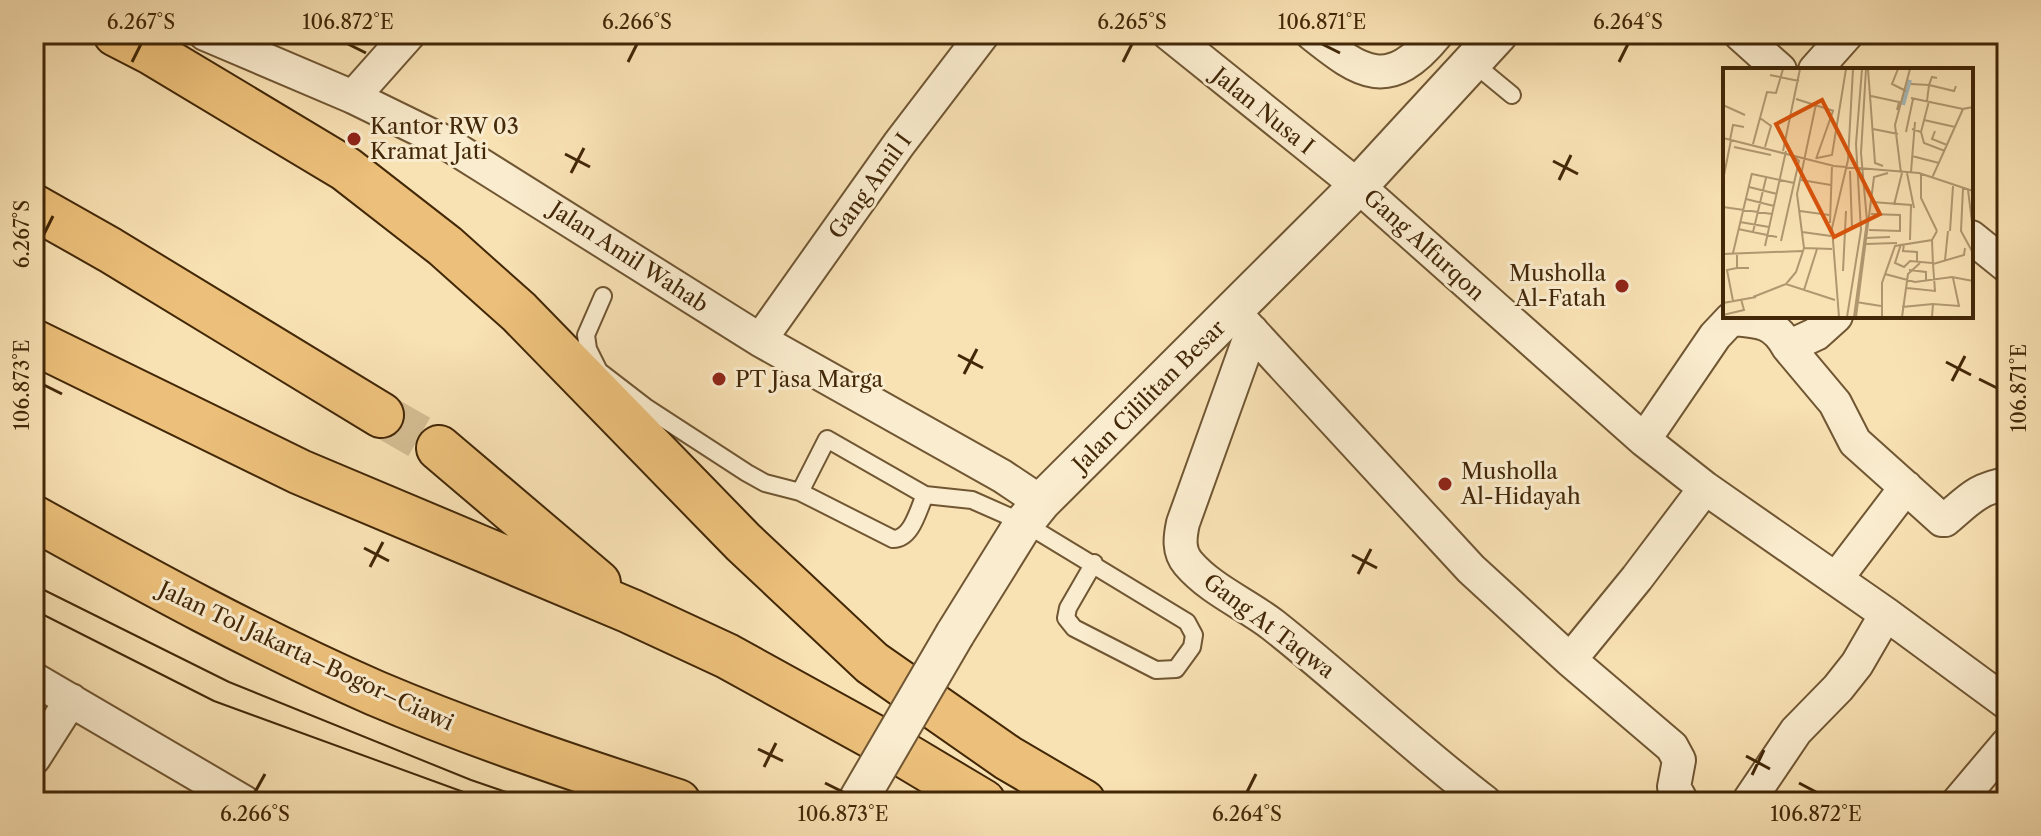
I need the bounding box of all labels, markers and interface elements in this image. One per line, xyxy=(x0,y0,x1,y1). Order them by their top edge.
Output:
text: 6.267°S xyxy=(107,10,175,34)
text: 106.872°E xyxy=(302,10,394,34)
text: 6.266°S xyxy=(602,10,672,34)
text: 6.265°S xyxy=(1097,10,1167,34)
text: 106.871°E xyxy=(1278,10,1366,34)
text: 6.264°S xyxy=(1593,10,1663,34)
street label: Jalan Nusa I xyxy=(1204,60,1319,160)
inset map xyxy=(1723,68,1973,318)
place label: Kantor RW 03 Kramat Jati xyxy=(370,113,519,165)
street label: Gang Amil I xyxy=(823,128,917,244)
marker: Kantor RW 03 Kramat Jati xyxy=(345,130,363,148)
street label: Gang Alfurqon xyxy=(1358,184,1490,307)
street label: Jalan Amil Wahab xyxy=(542,194,713,318)
text: 6.267°S xyxy=(10,200,34,268)
place label: Musholla Al-Fatah xyxy=(1509,260,1606,312)
marker: Musholla Al-Fatah xyxy=(1613,277,1631,295)
street label: Jalan Cililitan Besar xyxy=(1065,314,1231,480)
text: 106.873°E xyxy=(10,339,34,431)
text: 106.871°E xyxy=(2007,344,2031,432)
place label: PT Jasa Marga xyxy=(735,366,884,393)
marker: PT Jasa Marga xyxy=(710,370,728,388)
place label: Musholla Al-Hidayah xyxy=(1460,458,1581,510)
marker: Musholla Al-Hidayah xyxy=(1436,475,1454,493)
street label: Gang At Taqwa xyxy=(1198,568,1340,684)
street label: Jalan Tol Jakarta–Bogor–Ciawi xyxy=(151,574,458,737)
text: 6.266°S xyxy=(220,802,290,826)
text: 106.873°E xyxy=(797,802,889,826)
text: 6.264°S xyxy=(1212,802,1282,826)
text: 106.872°E xyxy=(1770,802,1862,826)

